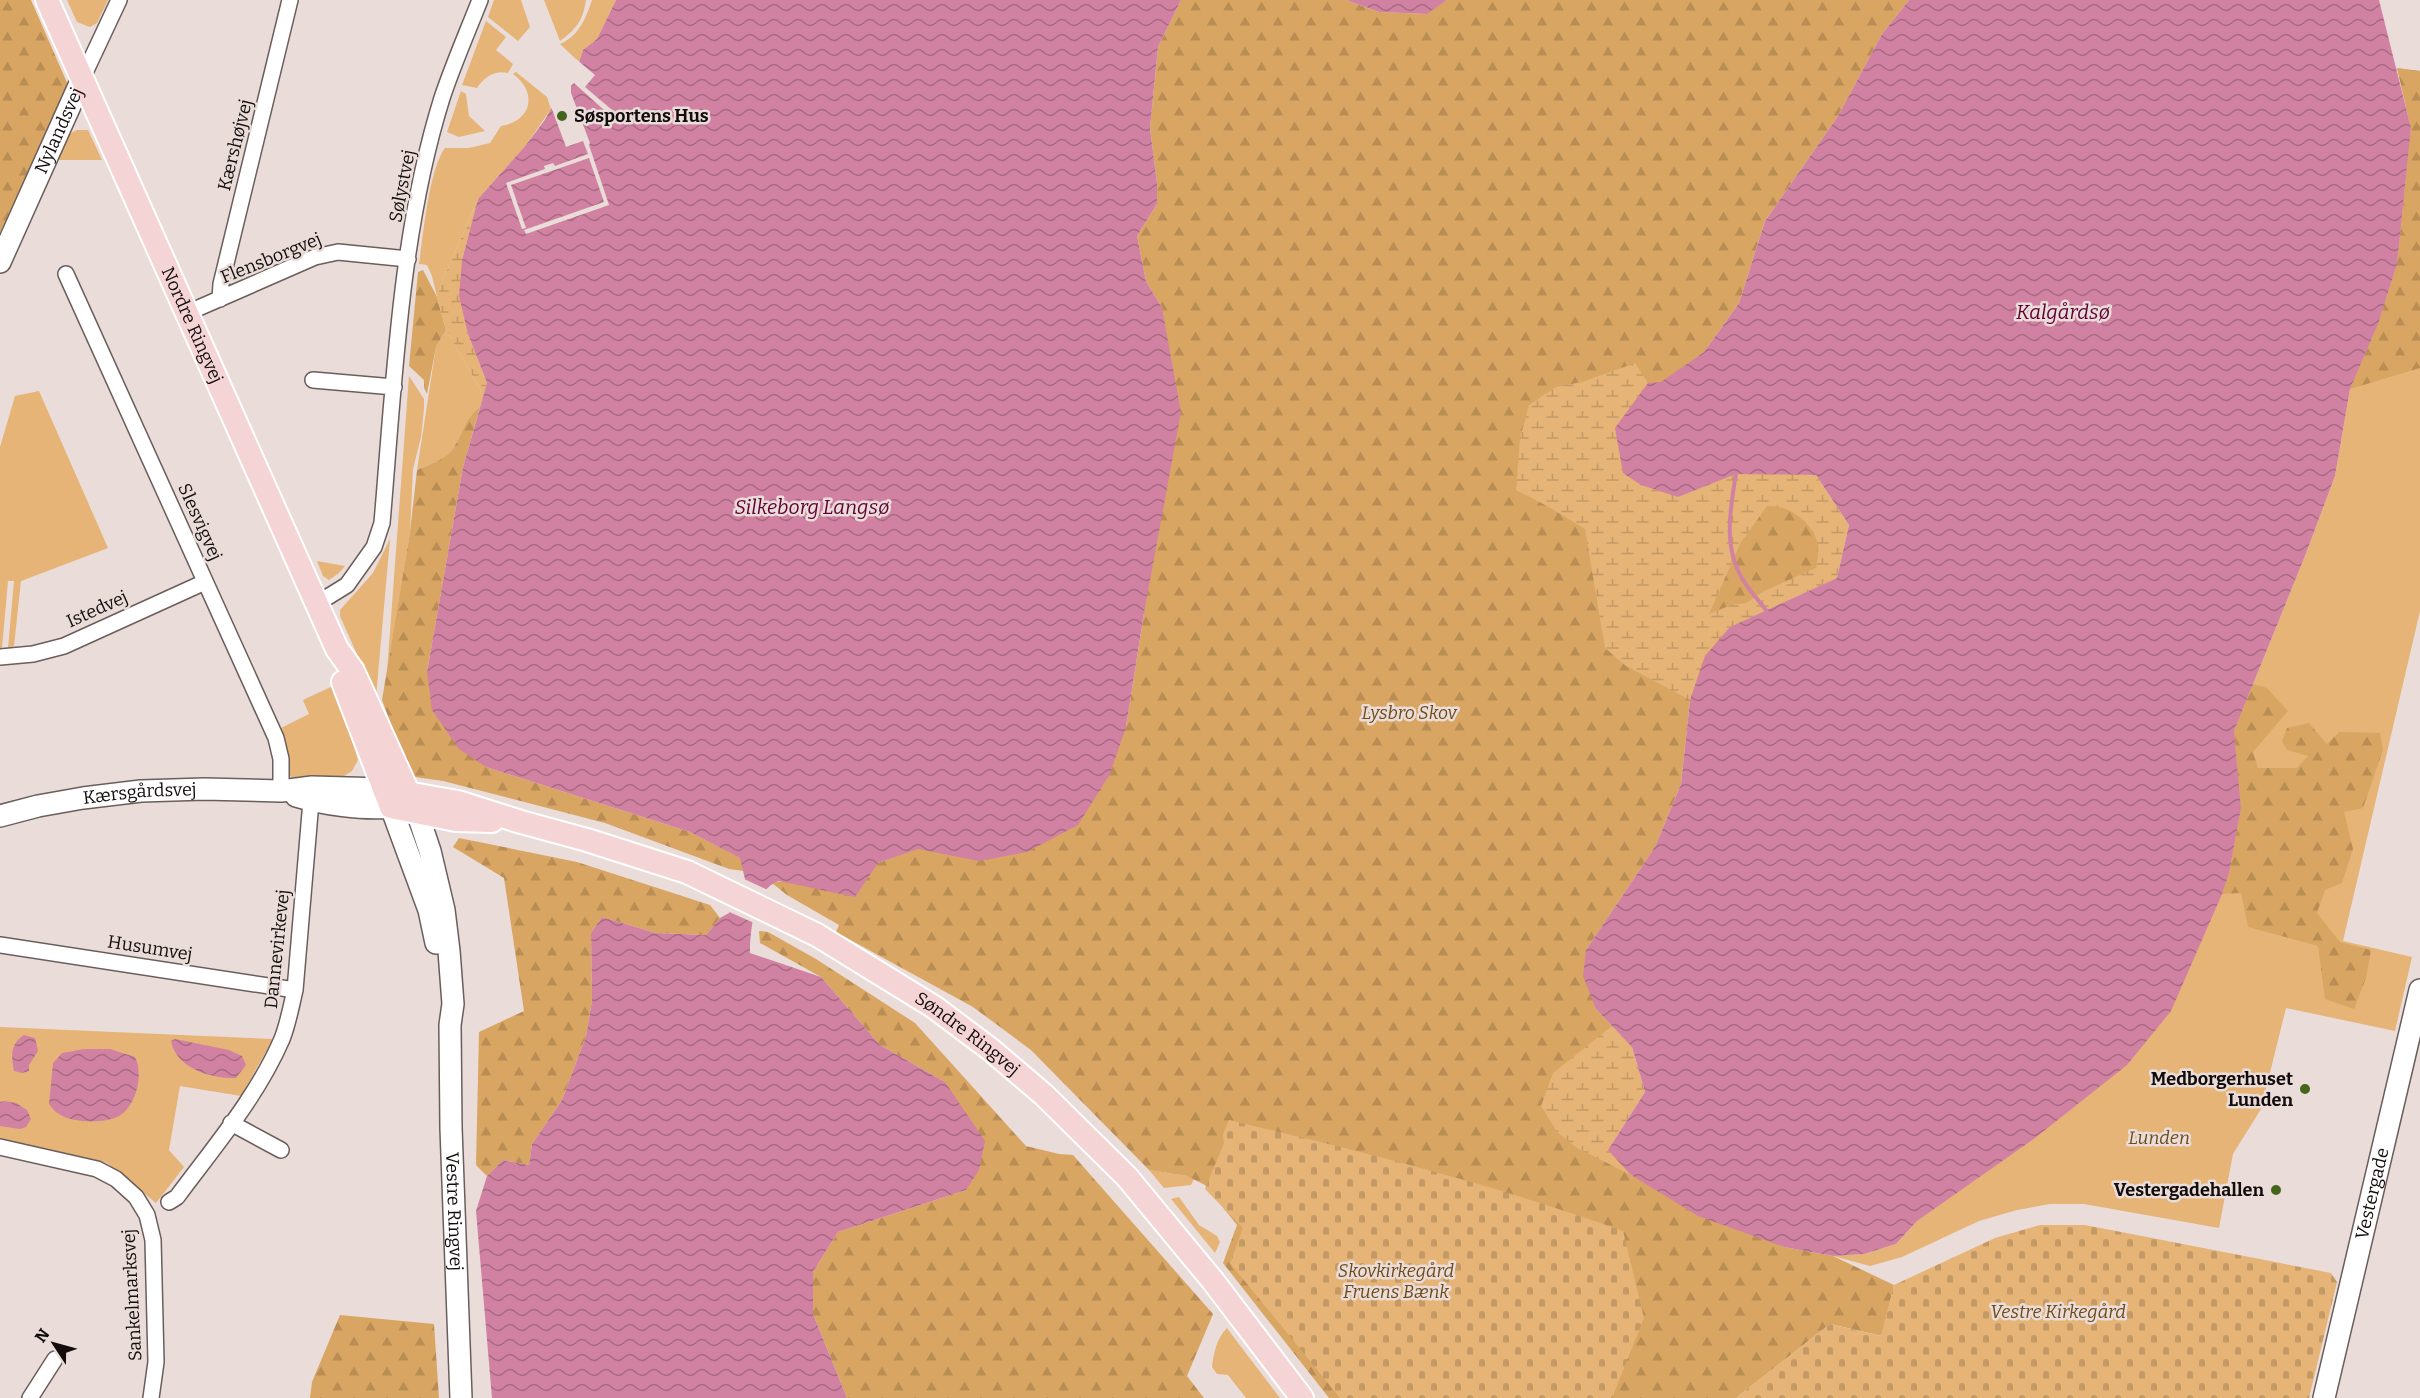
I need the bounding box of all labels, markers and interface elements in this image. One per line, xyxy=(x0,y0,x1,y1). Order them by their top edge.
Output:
street label: Nylandsvej xyxy=(30,84,88,177)
street label: Kærshøjvej xyxy=(213,97,257,193)
place label: Søsportens Hus xyxy=(574,105,709,127)
marker: Søsportens Hus xyxy=(555,109,569,123)
street label: Sølystvej xyxy=(384,148,420,224)
street label: Flensborgvej xyxy=(217,228,325,288)
street label: Nordre Ringvej xyxy=(157,263,228,387)
water label: Kalgårdsø xyxy=(2016,300,2110,324)
street label: Slesvigvej xyxy=(173,480,227,564)
water label: Silkeborg Langsø xyxy=(734,495,890,519)
street label: Istedvej xyxy=(63,586,131,632)
park label: Lysbro Skov xyxy=(1361,702,1457,724)
street label: Kærsgårdsvej xyxy=(82,778,197,809)
street label: Dannevirkevej xyxy=(260,888,294,1010)
street label: Husumvej xyxy=(106,930,194,966)
street label: Søndre Ringvej xyxy=(911,987,1024,1080)
place label: Medborgerhuset Lunden xyxy=(2151,1068,2293,1111)
marker: Medborgerhuset Lunden xyxy=(2298,1082,2312,1096)
park label: Lunden xyxy=(2128,1127,2190,1149)
street label: Vestergade xyxy=(2351,1145,2394,1242)
street label: Vestre Ringvej xyxy=(441,1152,467,1271)
place label: Vestergadehallen xyxy=(2114,1179,2264,1201)
marker: Vestergadehallen xyxy=(2269,1183,2283,1197)
street label: Sankelmarksvej xyxy=(118,1228,146,1362)
park label: Skovkirkegård Fruens Bænk xyxy=(1338,1260,1455,1303)
park label: Vestre Kirkegård xyxy=(1990,1301,2126,1323)
north arrow xyxy=(24,1314,84,1374)
text: N xyxy=(31,1325,54,1346)

